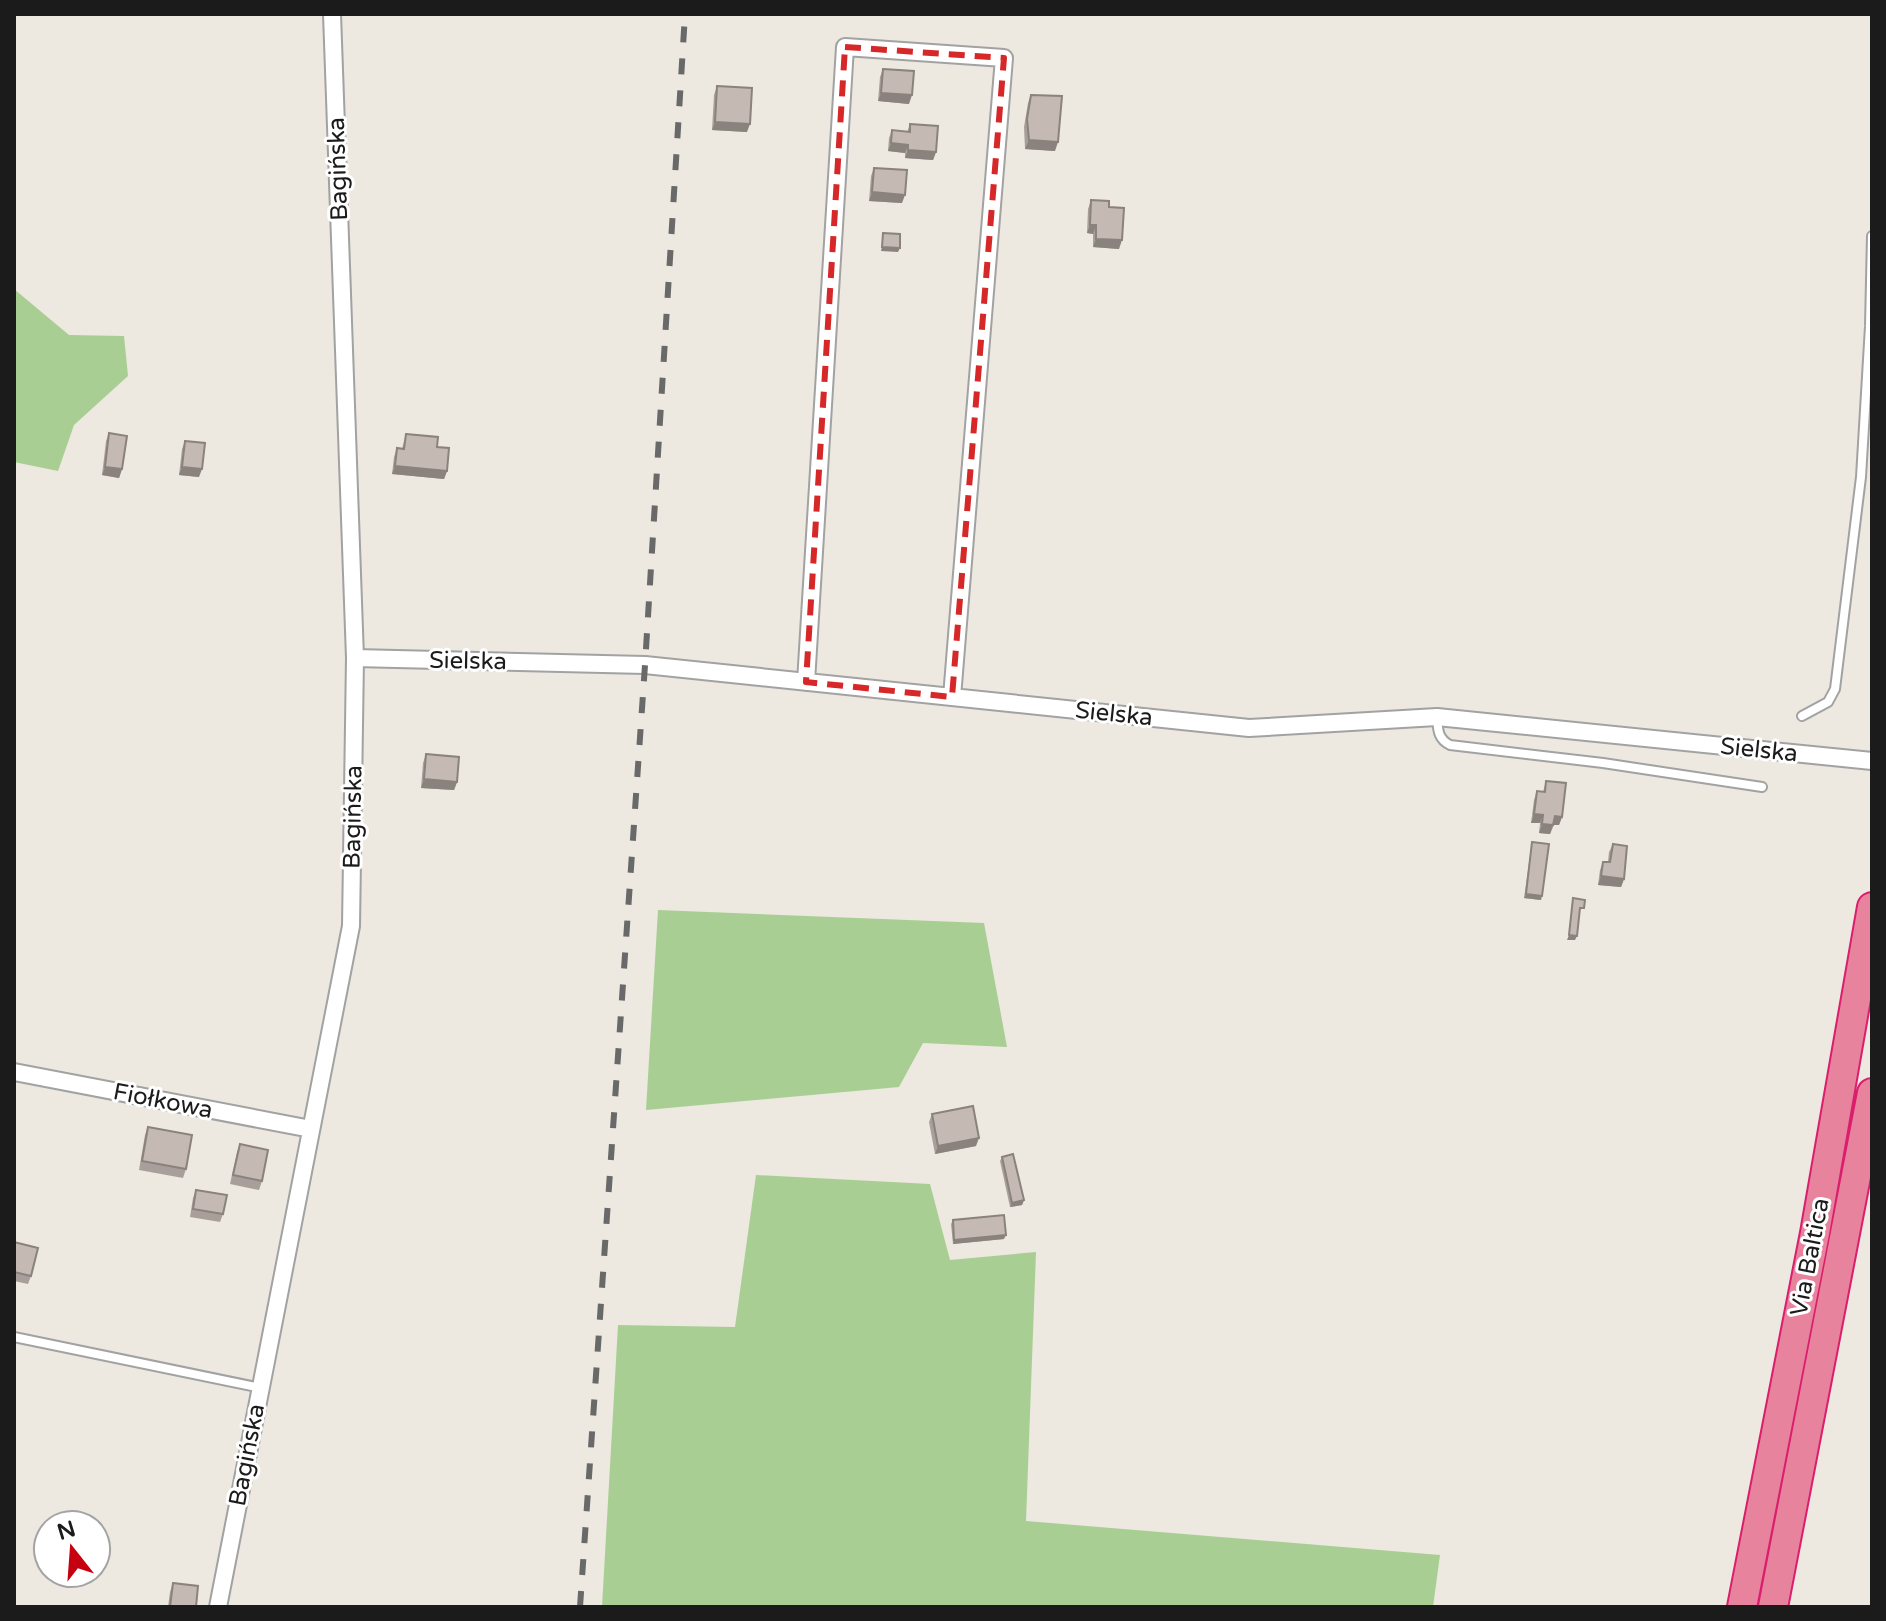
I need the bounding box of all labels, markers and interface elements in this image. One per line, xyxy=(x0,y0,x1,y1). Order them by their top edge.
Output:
street label: Bagińska xyxy=(322,117,354,221)
street label: Sielska xyxy=(429,646,507,676)
street label: Sielska xyxy=(1074,696,1154,732)
street label: Sielska xyxy=(1719,732,1799,768)
street label: Bagińska xyxy=(338,765,368,869)
street label: Fiołkowa xyxy=(111,1077,215,1125)
street label: Via Baltica xyxy=(1784,1196,1836,1318)
street label: Bagińska xyxy=(223,1401,271,1509)
north arrow xyxy=(32,1509,112,1589)
text: N xyxy=(54,1516,79,1546)

